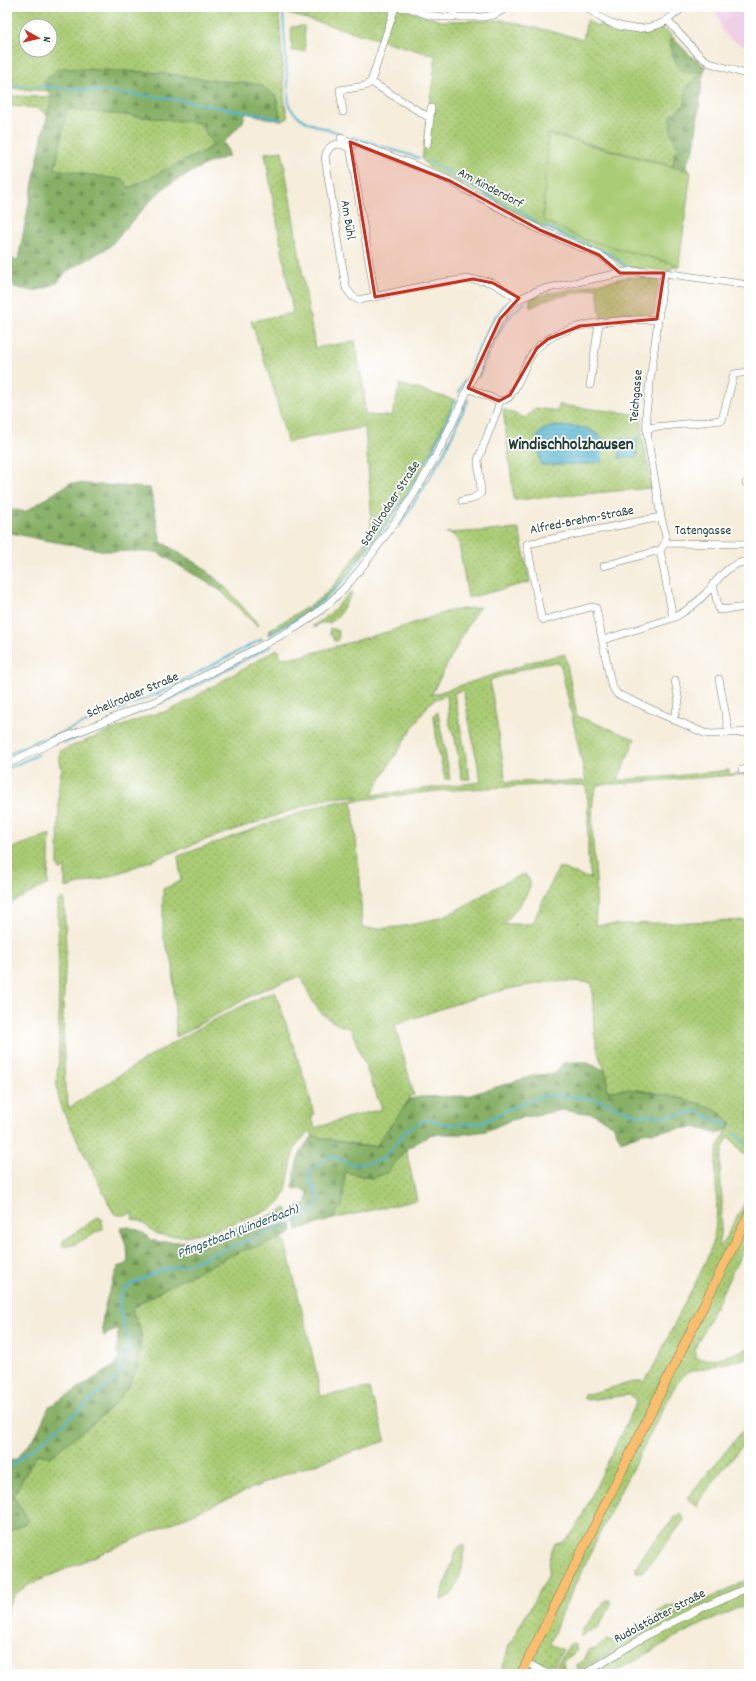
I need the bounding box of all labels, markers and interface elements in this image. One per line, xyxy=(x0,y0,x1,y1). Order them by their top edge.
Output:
north arrow xyxy=(18,18,58,58)
text: N xyxy=(38,35,54,43)
street label: Am Kinderdorf xyxy=(454,164,526,214)
street label: Am Bühl xyxy=(335,199,359,241)
street label: Teichgasse xyxy=(625,369,649,423)
district label: Windischholzhausen xyxy=(508,434,634,458)
street label: Schellrodaer Straße xyxy=(356,457,426,550)
street label: Alfred-Brehm-Straße xyxy=(529,502,636,540)
street label: Tatengasse xyxy=(675,522,731,541)
street label: Schellrodaer Straße xyxy=(84,668,182,724)
water label: Pfingstbach (Linderbach) xyxy=(174,1199,303,1264)
street label: Rudolstädter Straße xyxy=(611,1585,709,1649)

